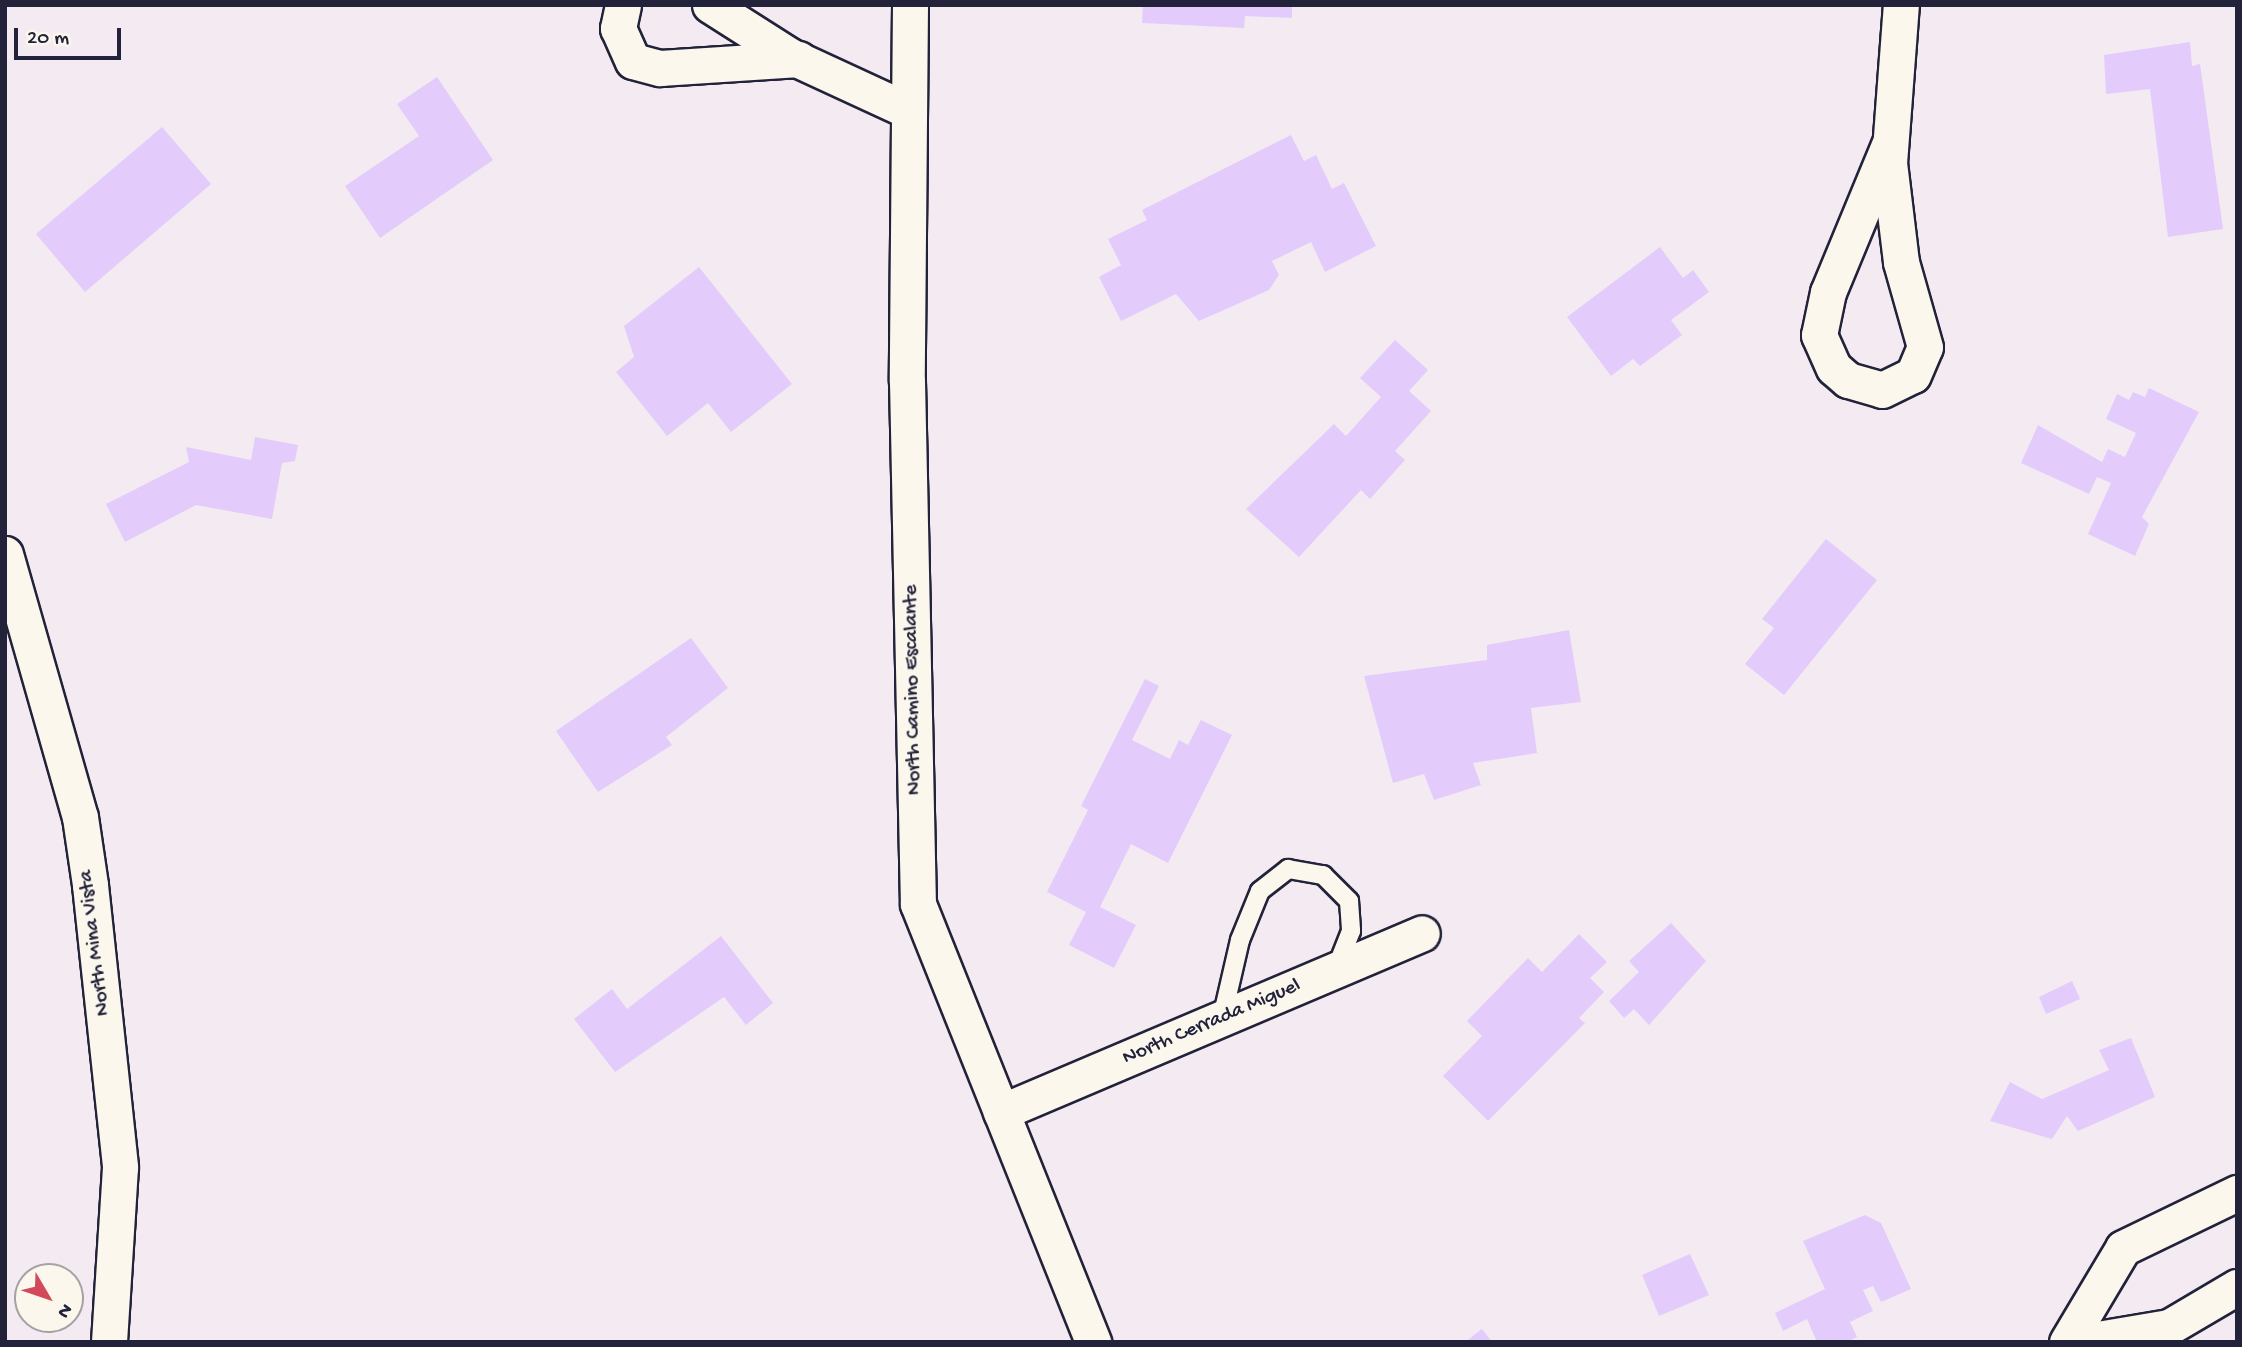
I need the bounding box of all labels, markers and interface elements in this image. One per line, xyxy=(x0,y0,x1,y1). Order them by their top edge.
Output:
scale bar xyxy=(18,14,124,58)
text: 20 m xyxy=(27,27,69,52)
street label: North Camino Escalante xyxy=(900,585,928,795)
street label: North Mina Vista xyxy=(75,869,117,1017)
street label: North Cerrada Miguel xyxy=(1119,974,1305,1072)
north arrow xyxy=(14,1263,84,1333)
text: N xyxy=(51,1298,77,1322)

